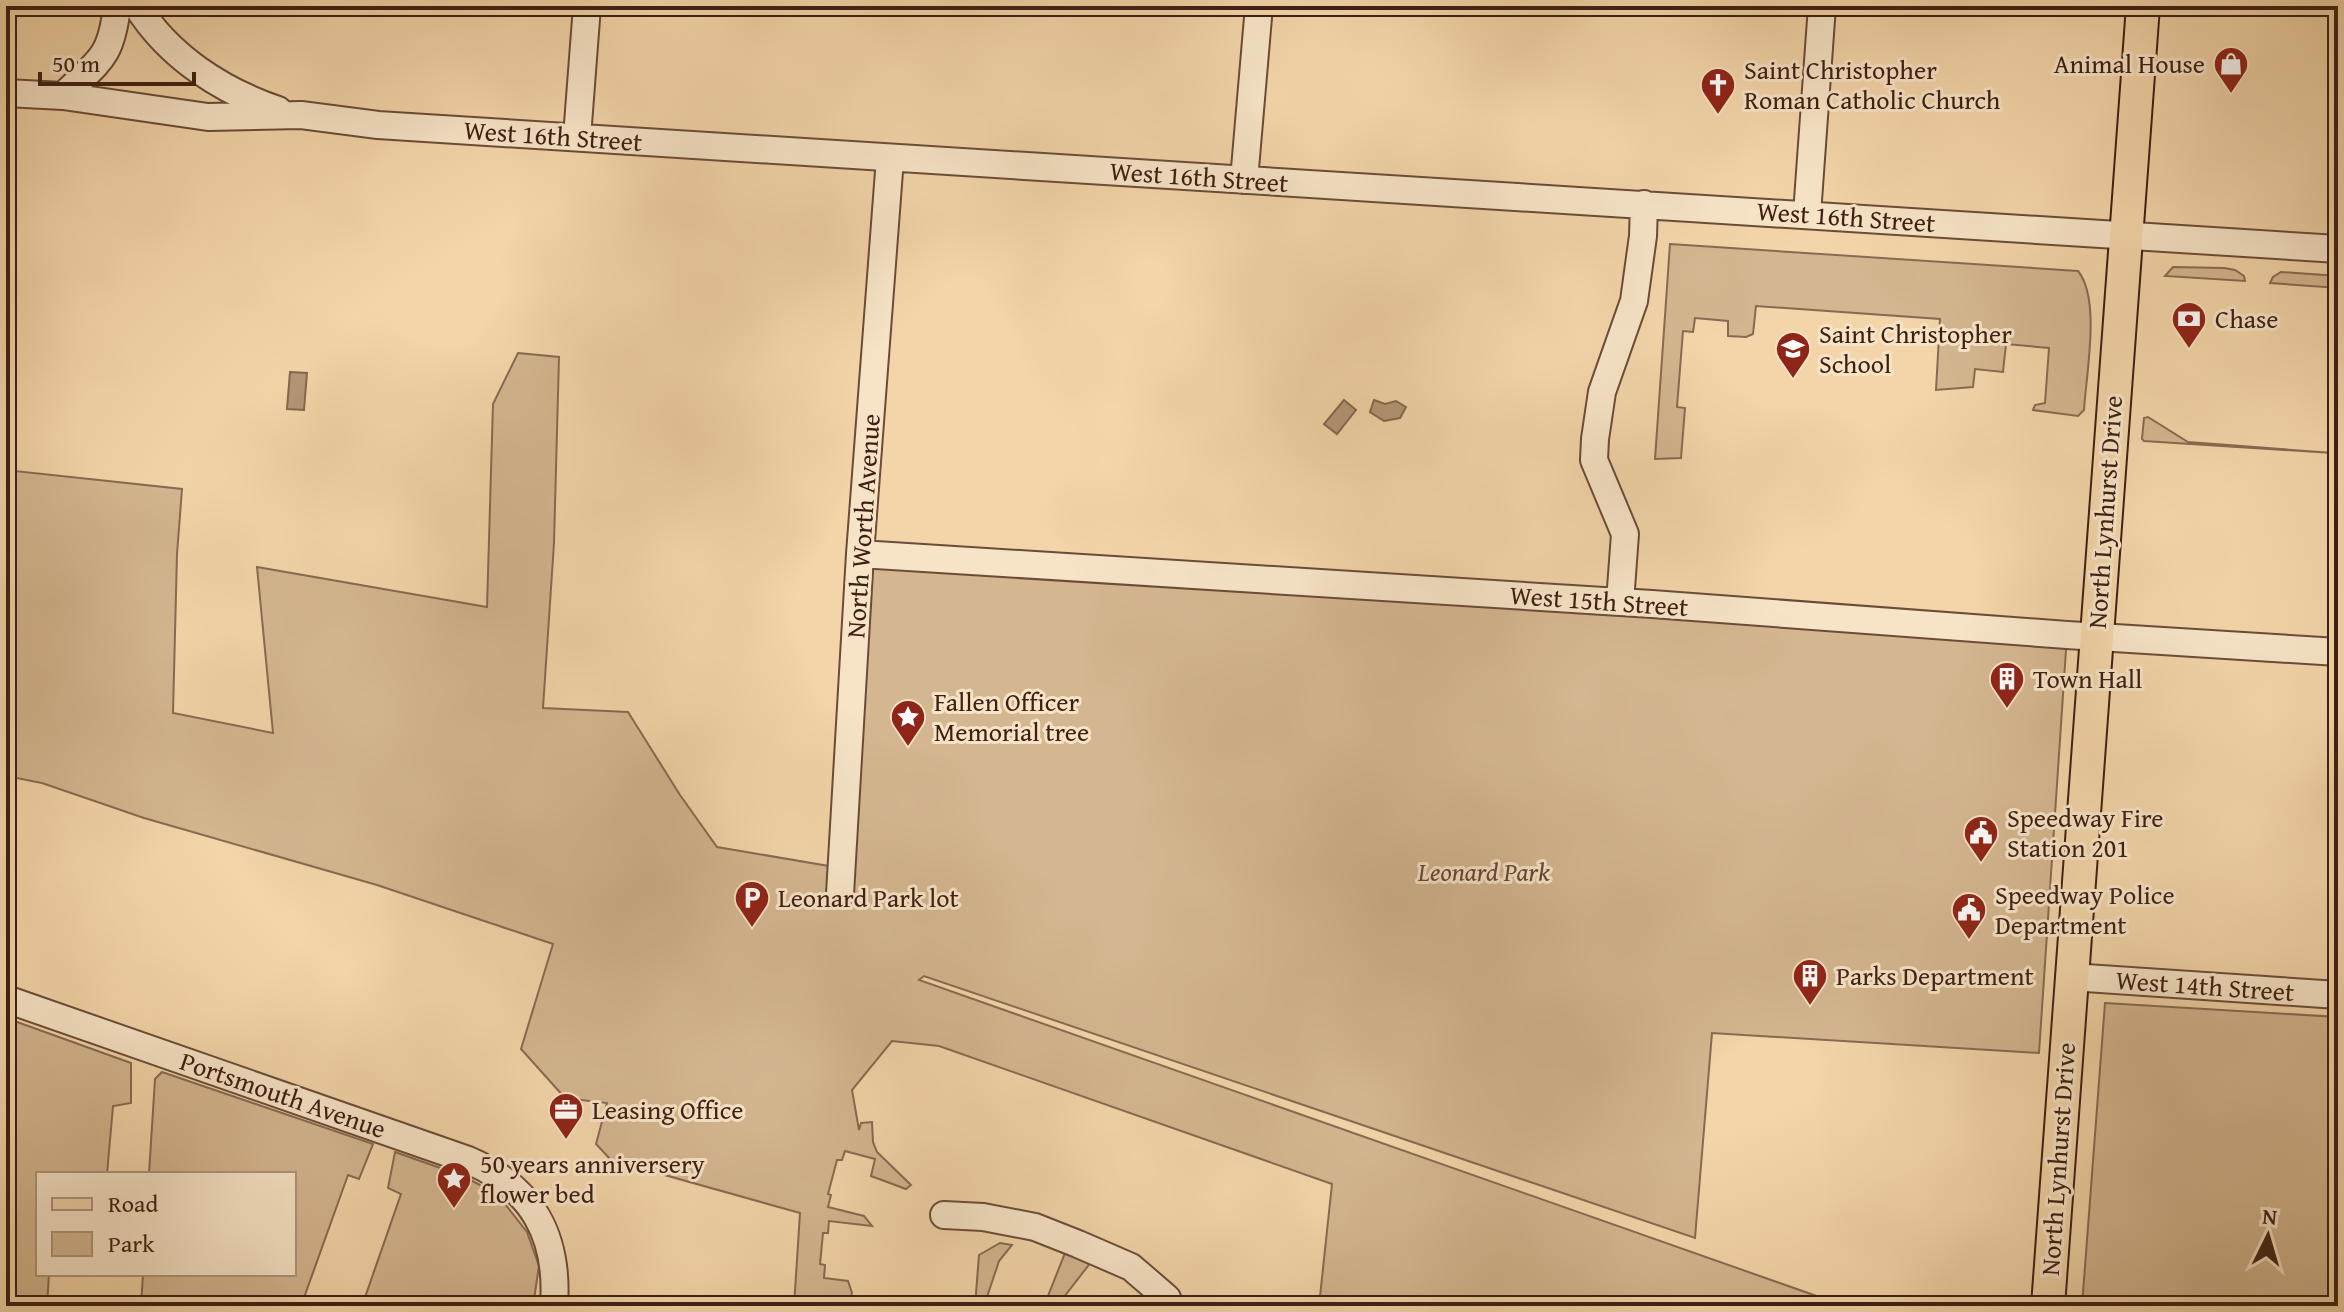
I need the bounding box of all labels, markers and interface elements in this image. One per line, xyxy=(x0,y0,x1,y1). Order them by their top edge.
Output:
scale bar xyxy=(40,36,194,86)
place label: Animal House xyxy=(2054,44,2205,83)
shop icon: Animal House xyxy=(2212,45,2250,95)
text: 50 m xyxy=(52,46,100,81)
place label: Saint Christopher Roman Catholic Church xyxy=(1744,50,2001,119)
church icon: Saint Christopher Roman Catholic Church xyxy=(1699,66,1737,116)
street label: West 16th Street xyxy=(462,110,644,161)
street label: West 16th Street xyxy=(1108,151,1290,202)
street label: West 16th Street xyxy=(1755,191,1937,242)
place label: Chase xyxy=(2215,299,2279,338)
bank icon: Chase xyxy=(2170,300,2208,350)
place label: Saint Christopher School xyxy=(1819,314,2012,383)
school or university icon: Saint Christopher School xyxy=(1774,330,1812,380)
street label: North Lynhurst Drive xyxy=(2077,394,2132,630)
street label: North Worth Avenue xyxy=(835,412,890,640)
street label: West 15th Street xyxy=(1508,575,1690,626)
place label: Town Hall xyxy=(2033,659,2142,698)
building icon: Town Hall xyxy=(1988,660,2026,710)
place label: Fallen Officer Memorial tree xyxy=(934,682,1089,751)
place icon: Fallen Officer Memorial tree xyxy=(889,698,927,748)
place label: Speedway Fire Station 201 xyxy=(2007,798,2164,867)
public building icon: Speedway Fire Station 201 xyxy=(1962,814,2000,864)
park label: Leonard Park xyxy=(1417,852,1550,891)
place label: Speedway Police Department xyxy=(1995,875,2175,944)
place label: Leonard Park lot xyxy=(778,878,959,917)
parking icon: Leonard Park lot xyxy=(733,879,771,929)
public building icon: Speedway Police Department xyxy=(1950,891,1988,941)
place label: Parks Department xyxy=(1836,956,2034,995)
building icon: Parks Department xyxy=(1791,957,1829,1007)
street label: West 14th Street xyxy=(2114,960,2296,1011)
street label: Portsmouth Avenue xyxy=(175,1041,391,1148)
street label: North Lynhurst Drive xyxy=(2030,1041,2085,1277)
place label: Leasing Office xyxy=(592,1090,744,1129)
office icon: Leasing Office xyxy=(547,1091,585,1141)
place label: 50 years anniversery flower bed xyxy=(480,1144,705,1213)
place icon: 50 years anniversery flower bed xyxy=(435,1160,473,1210)
legend xyxy=(36,1172,296,1276)
text: Road xyxy=(108,1186,158,1221)
north arrow xyxy=(2228,1196,2308,1276)
text: N xyxy=(2261,1199,2279,1233)
text: Park xyxy=(108,1226,155,1261)

